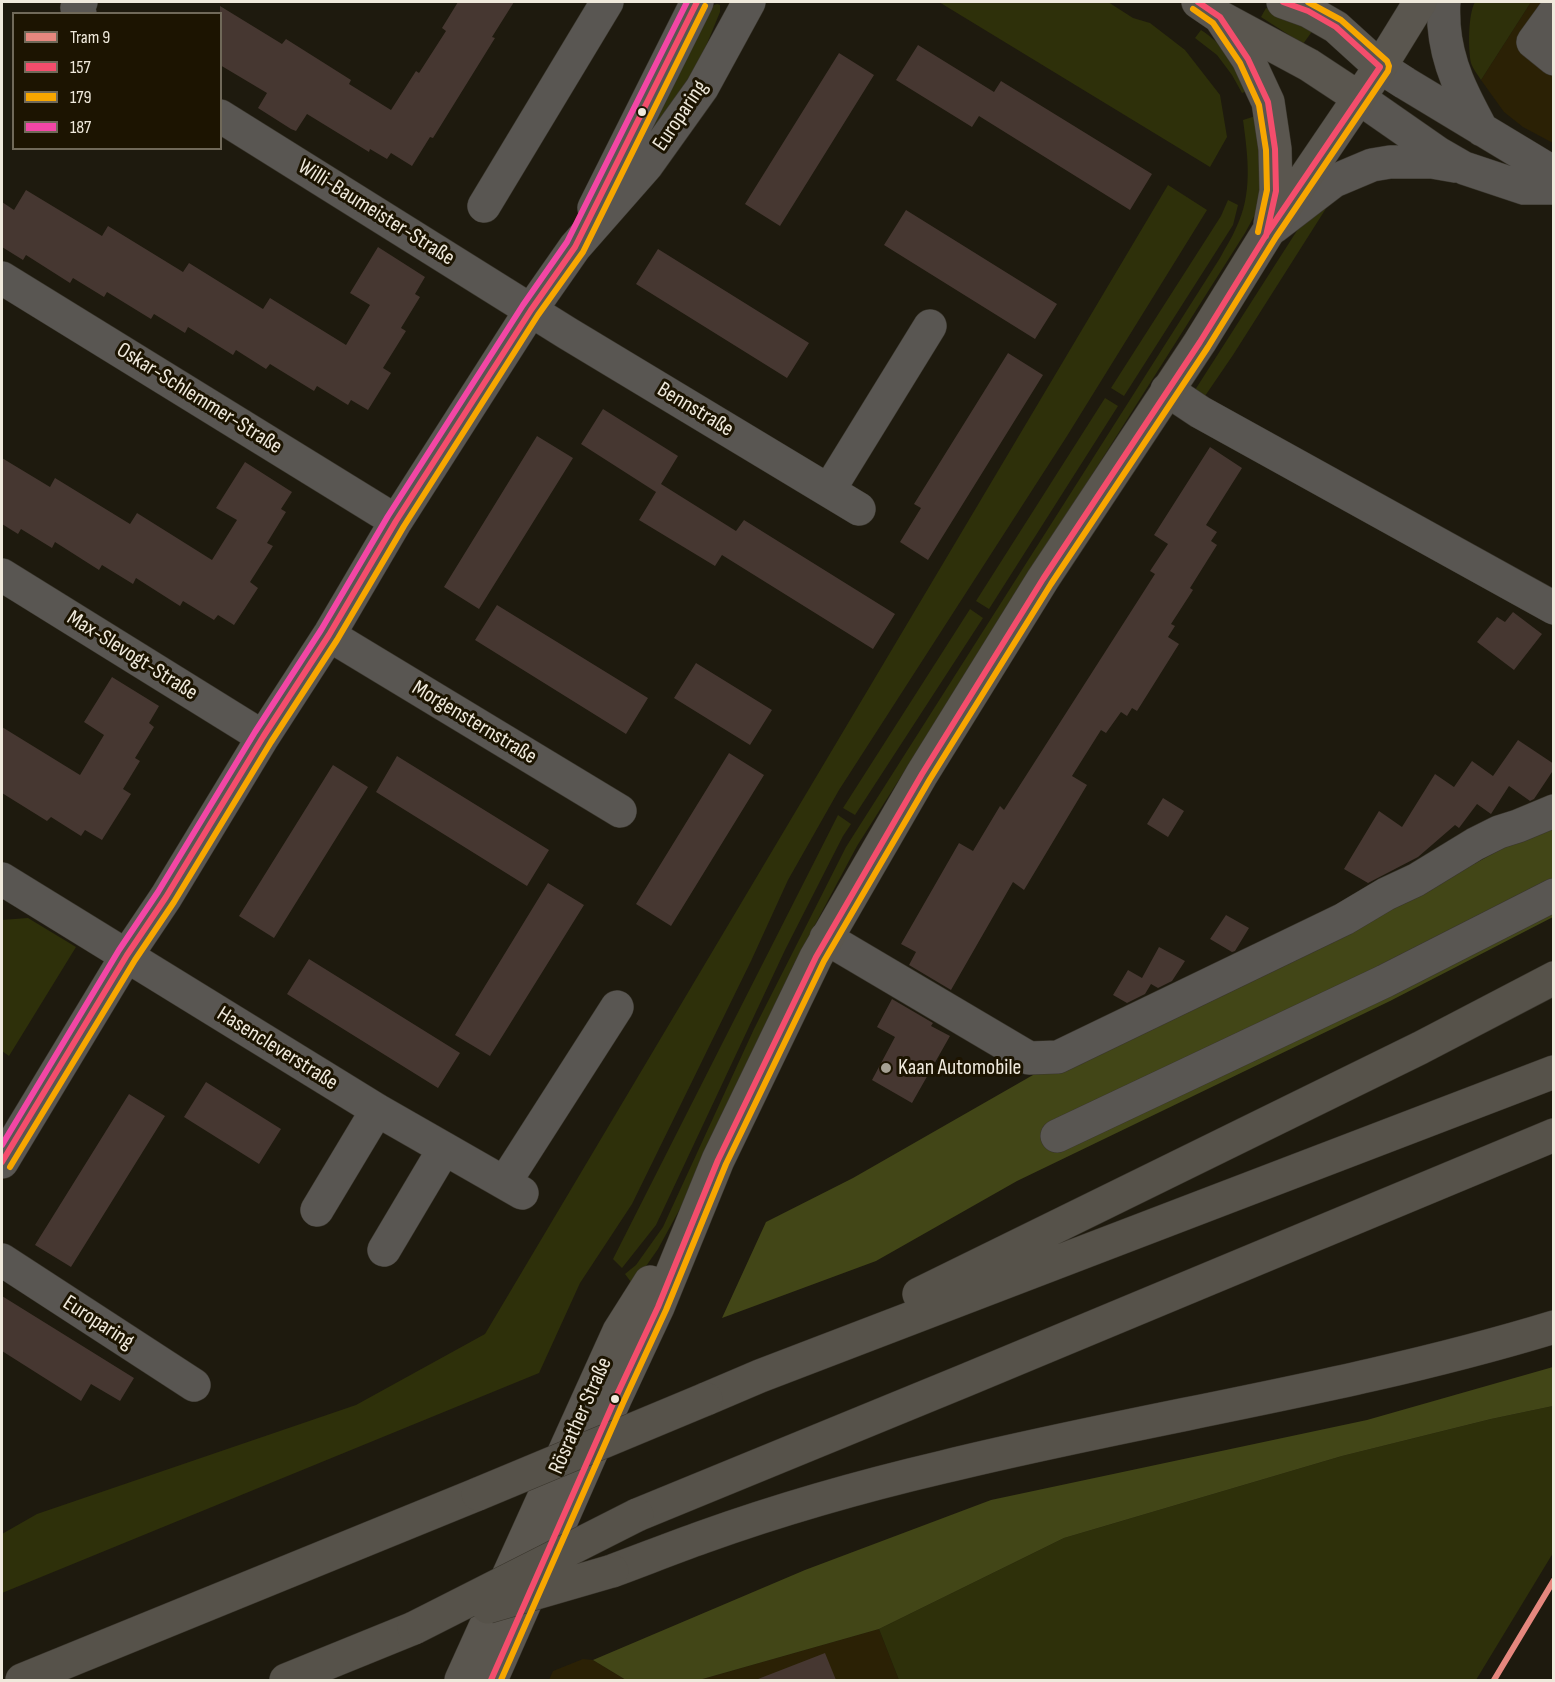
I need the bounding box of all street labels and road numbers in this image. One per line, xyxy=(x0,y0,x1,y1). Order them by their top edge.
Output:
street label: Europaring xyxy=(648,76,714,156)
street label: Willi-Baumeister-Straße xyxy=(293,154,459,272)
street label: Oskar-Schlemmer-Straße xyxy=(111,337,287,461)
street label: Bennstraße xyxy=(652,377,738,443)
street label: Max-Slevogt-Straße xyxy=(62,605,202,707)
street label: Morgensternstraße xyxy=(407,675,541,771)
street label: Hasencleverstraße xyxy=(212,1001,342,1097)
street label: Europaring xyxy=(57,1290,139,1356)
street label: Rösrather Straße xyxy=(544,1354,618,1478)

